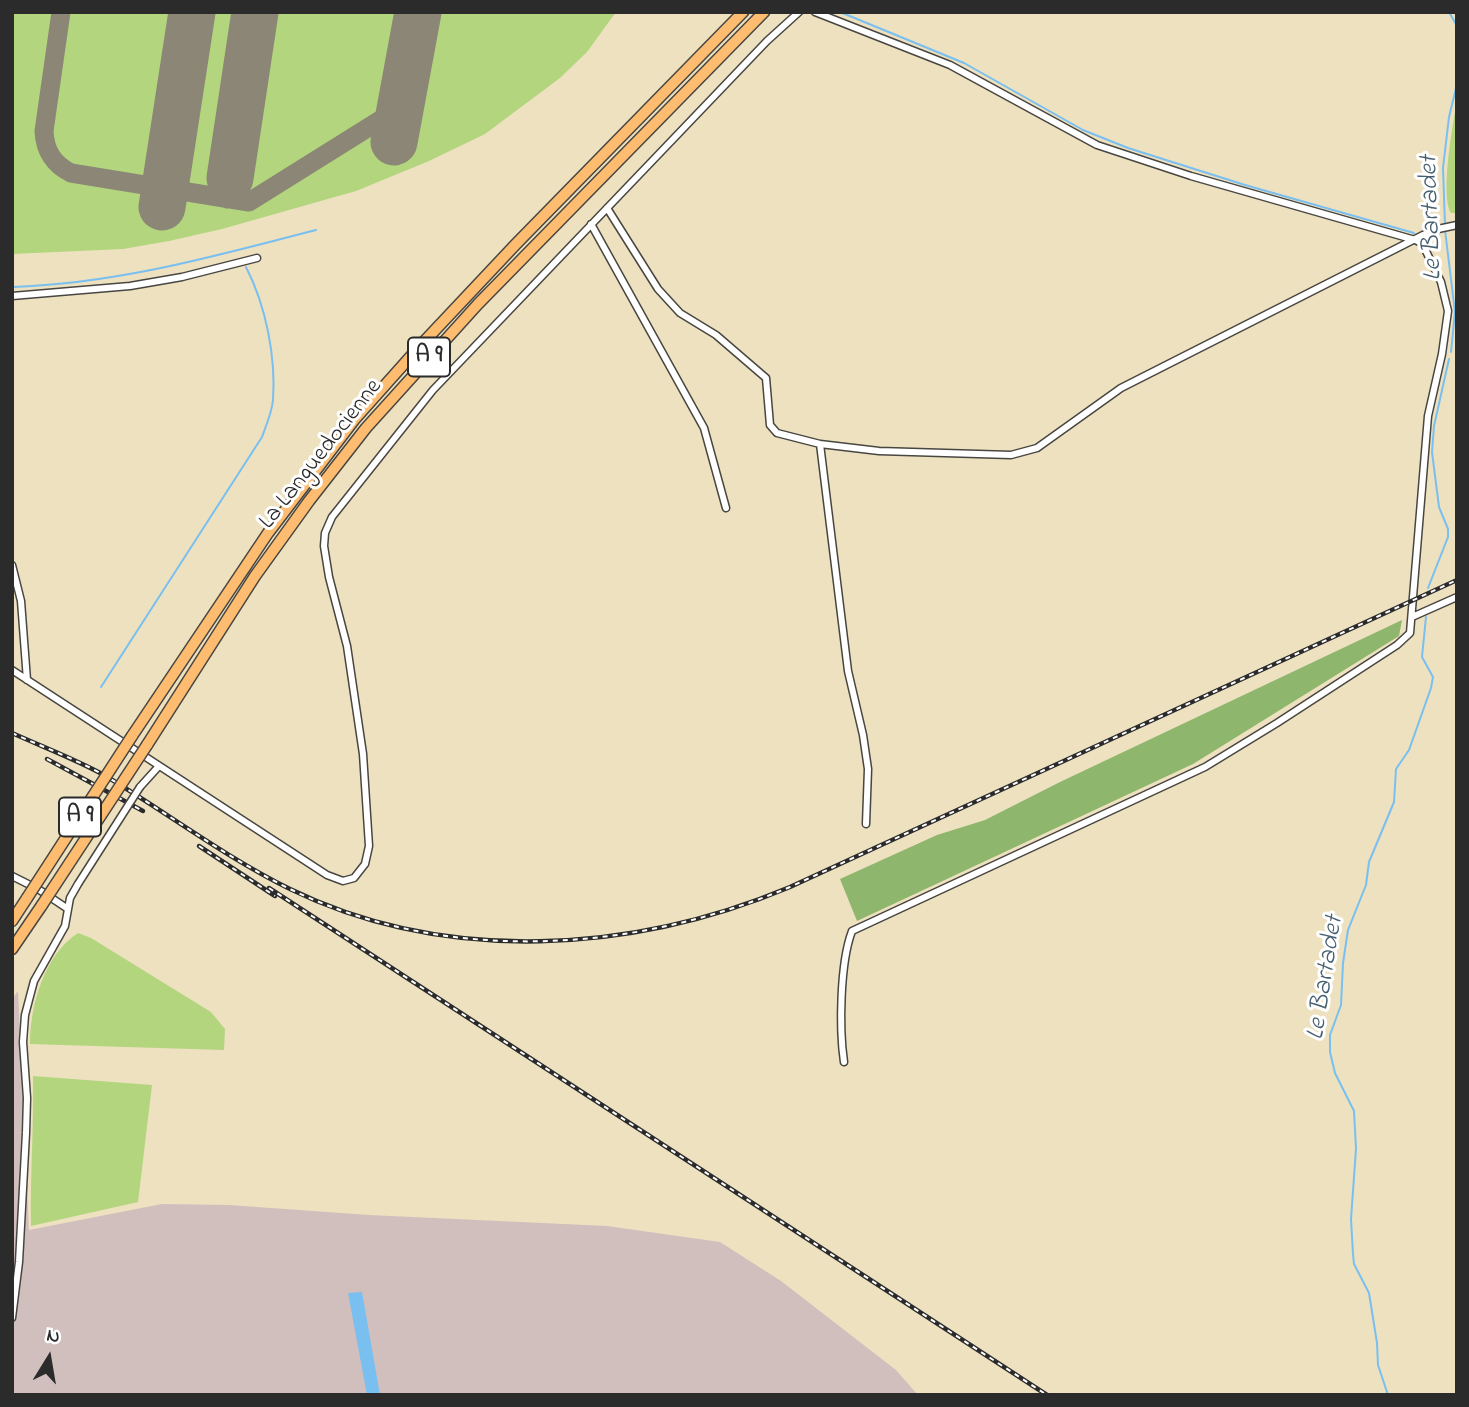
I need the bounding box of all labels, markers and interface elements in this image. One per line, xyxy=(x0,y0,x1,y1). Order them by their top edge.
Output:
water label: Le Bartadet xyxy=(1415,155,1451,281)
road number: A 9 xyxy=(408,338,450,376)
street label: La Languedocienne xyxy=(254,374,390,536)
road number: A 9 xyxy=(59,797,101,836)
water label: Le Bartadet xyxy=(1302,914,1352,1042)
text: N xyxy=(44,1322,62,1351)
north arrow xyxy=(14,1323,84,1393)

